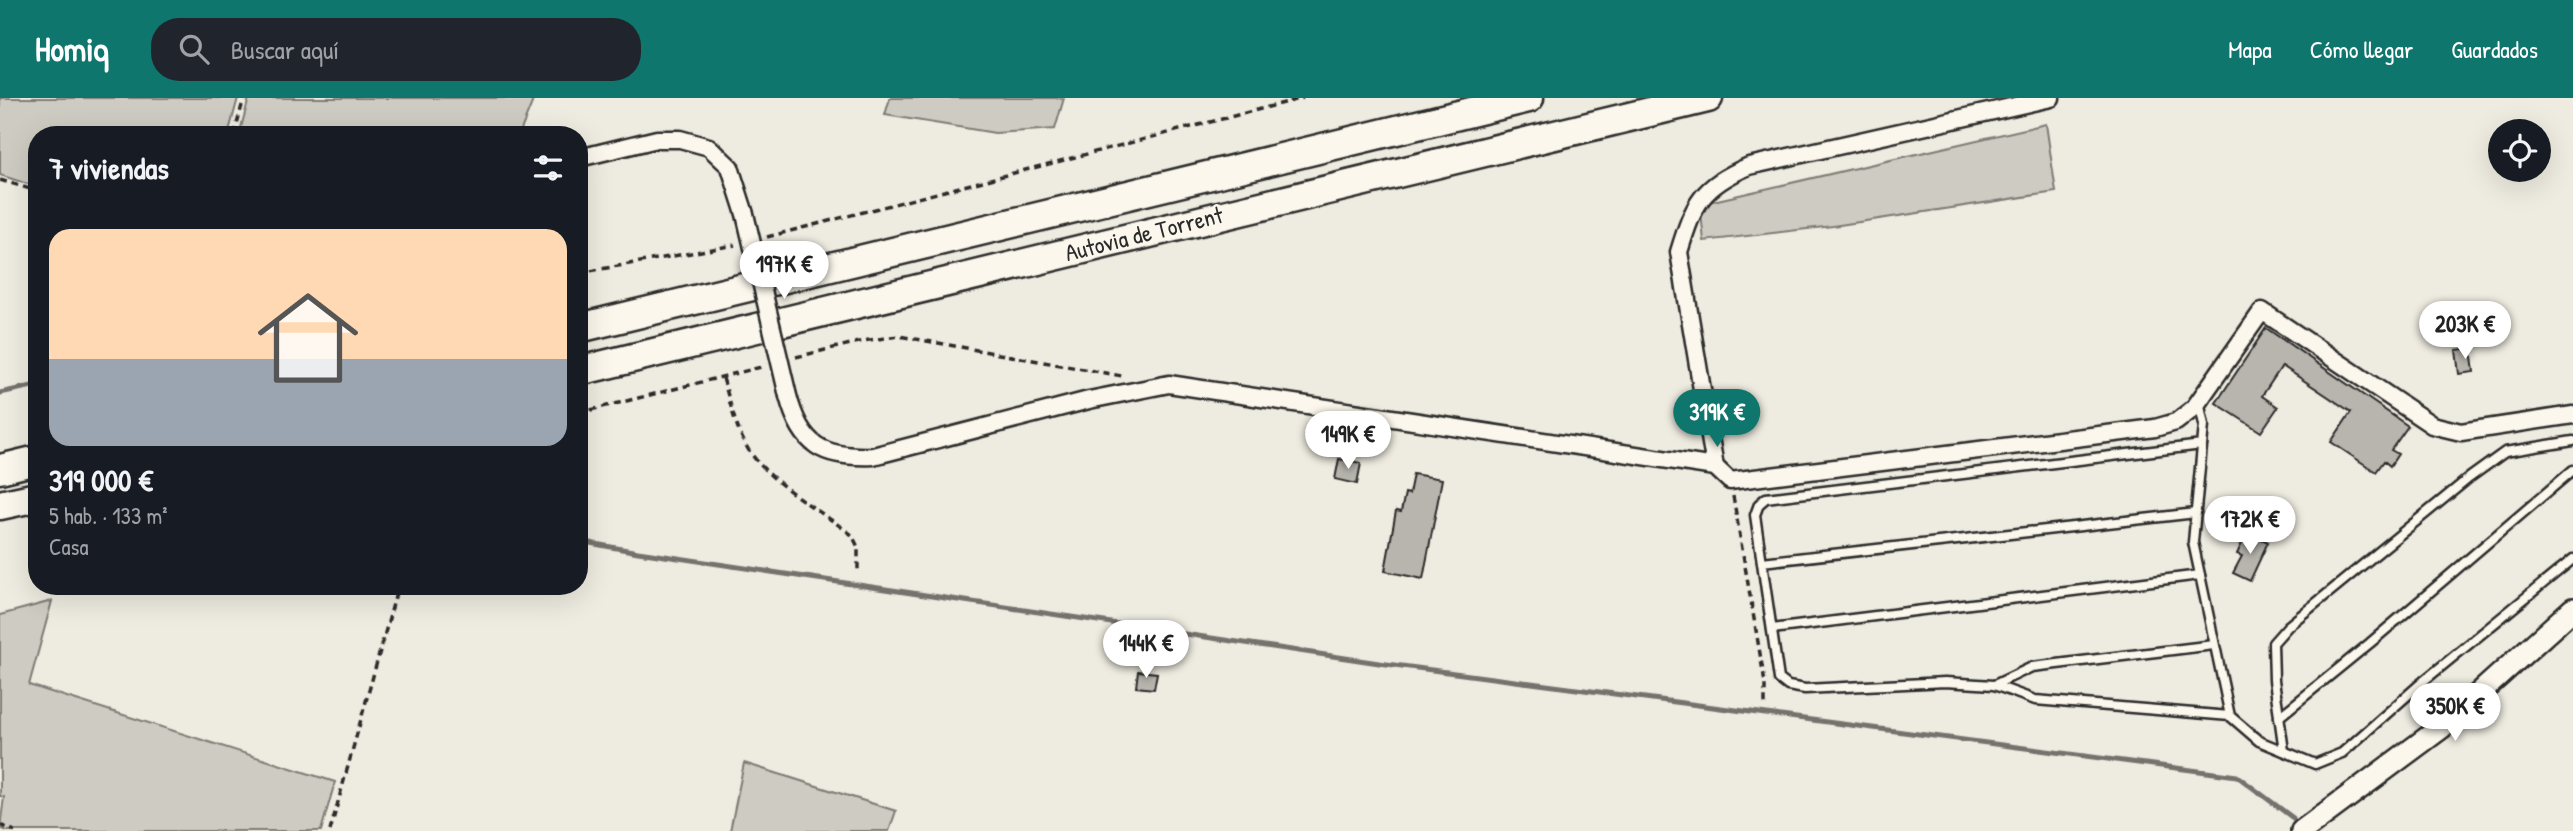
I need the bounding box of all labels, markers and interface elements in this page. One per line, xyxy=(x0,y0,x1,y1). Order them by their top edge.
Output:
search box xyxy=(151,18,641,81)
text: Homiq xyxy=(35,27,109,71)
icon: search xyxy=(175,30,213,68)
text: Buscar aquí xyxy=(231,32,339,67)
text: Mapa xyxy=(2228,33,2272,65)
text: Cómo llegar xyxy=(2310,33,2413,65)
text: Guardados xyxy=(2451,33,2538,65)
map controls xyxy=(2488,119,2551,182)
button: locate xyxy=(2488,119,2551,182)
text: 7 viviendas xyxy=(49,148,169,188)
icon: filters xyxy=(529,149,567,187)
street label: Autovia de Torrent xyxy=(1061,198,1227,268)
pin: 197K € xyxy=(727,242,841,301)
text: 197K € xyxy=(756,248,812,279)
icon: home xyxy=(245,275,371,401)
pin: 203K € xyxy=(2408,302,2522,361)
text: 203K € xyxy=(2435,308,2495,339)
pin: 319K € xyxy=(1660,390,1774,449)
text: 319K € xyxy=(1689,396,1745,427)
pin: 149K € xyxy=(1291,412,1405,471)
text: 149K € xyxy=(1321,418,1375,449)
text: 319 000 € xyxy=(49,460,153,500)
pin: 172K € xyxy=(2193,496,2307,556)
text: 5 hab. · 133 m² xyxy=(49,500,167,531)
text: 172K € xyxy=(2221,503,2279,534)
text: Casa xyxy=(49,531,89,562)
pin: 144K € xyxy=(1089,620,1203,680)
text: 144K € xyxy=(1119,627,1173,658)
pin: 350K € xyxy=(2398,684,2512,743)
text: 350K € xyxy=(2426,690,2484,721)

